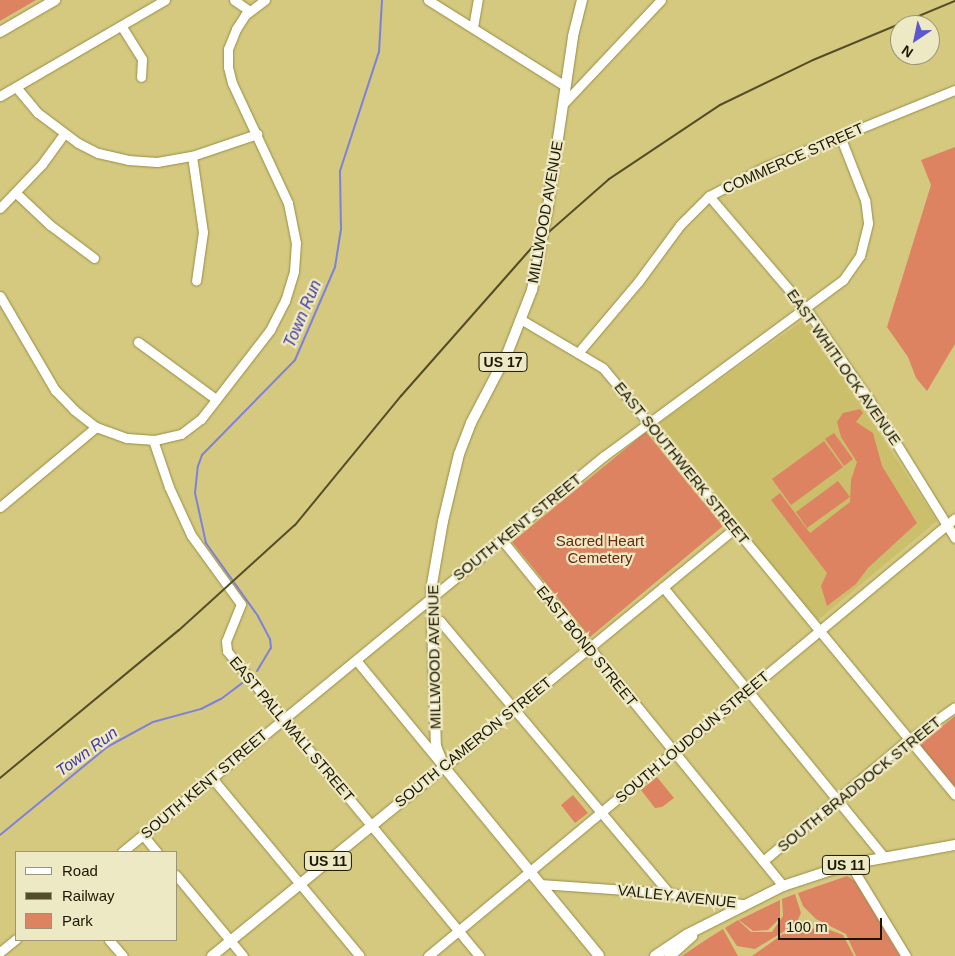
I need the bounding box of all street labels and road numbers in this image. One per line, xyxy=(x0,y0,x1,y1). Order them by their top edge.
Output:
street label: COMMERCE STREET xyxy=(720,119,866,197)
street label: MILLWOOD AVENUE xyxy=(524,139,566,285)
street label: EAST WHITLOCK AVENUE xyxy=(783,285,905,449)
road number: US 17 xyxy=(478,351,528,374)
street label: EAST SOUTHWERK STREET xyxy=(611,378,753,548)
street label: SOUTH KENT STREET xyxy=(449,470,585,584)
street label: EAST BOND STREET xyxy=(533,582,641,710)
street label: MILLWOOD AVENUE xyxy=(424,584,444,730)
street label: EAST PALL MALL STREET xyxy=(225,652,359,806)
street label: SOUTH LOUDOUN STREET xyxy=(612,667,772,807)
street label: SOUTH CAMERON STREET xyxy=(391,673,555,811)
street label: SOUTH BRADDOCK STREET xyxy=(774,712,944,856)
street label: SOUTH KENT STREET xyxy=(137,726,271,842)
road number: US 11 xyxy=(303,849,353,872)
road number: US 11 xyxy=(821,854,871,876)
street label: VALLEY AVENUE xyxy=(616,881,738,911)

